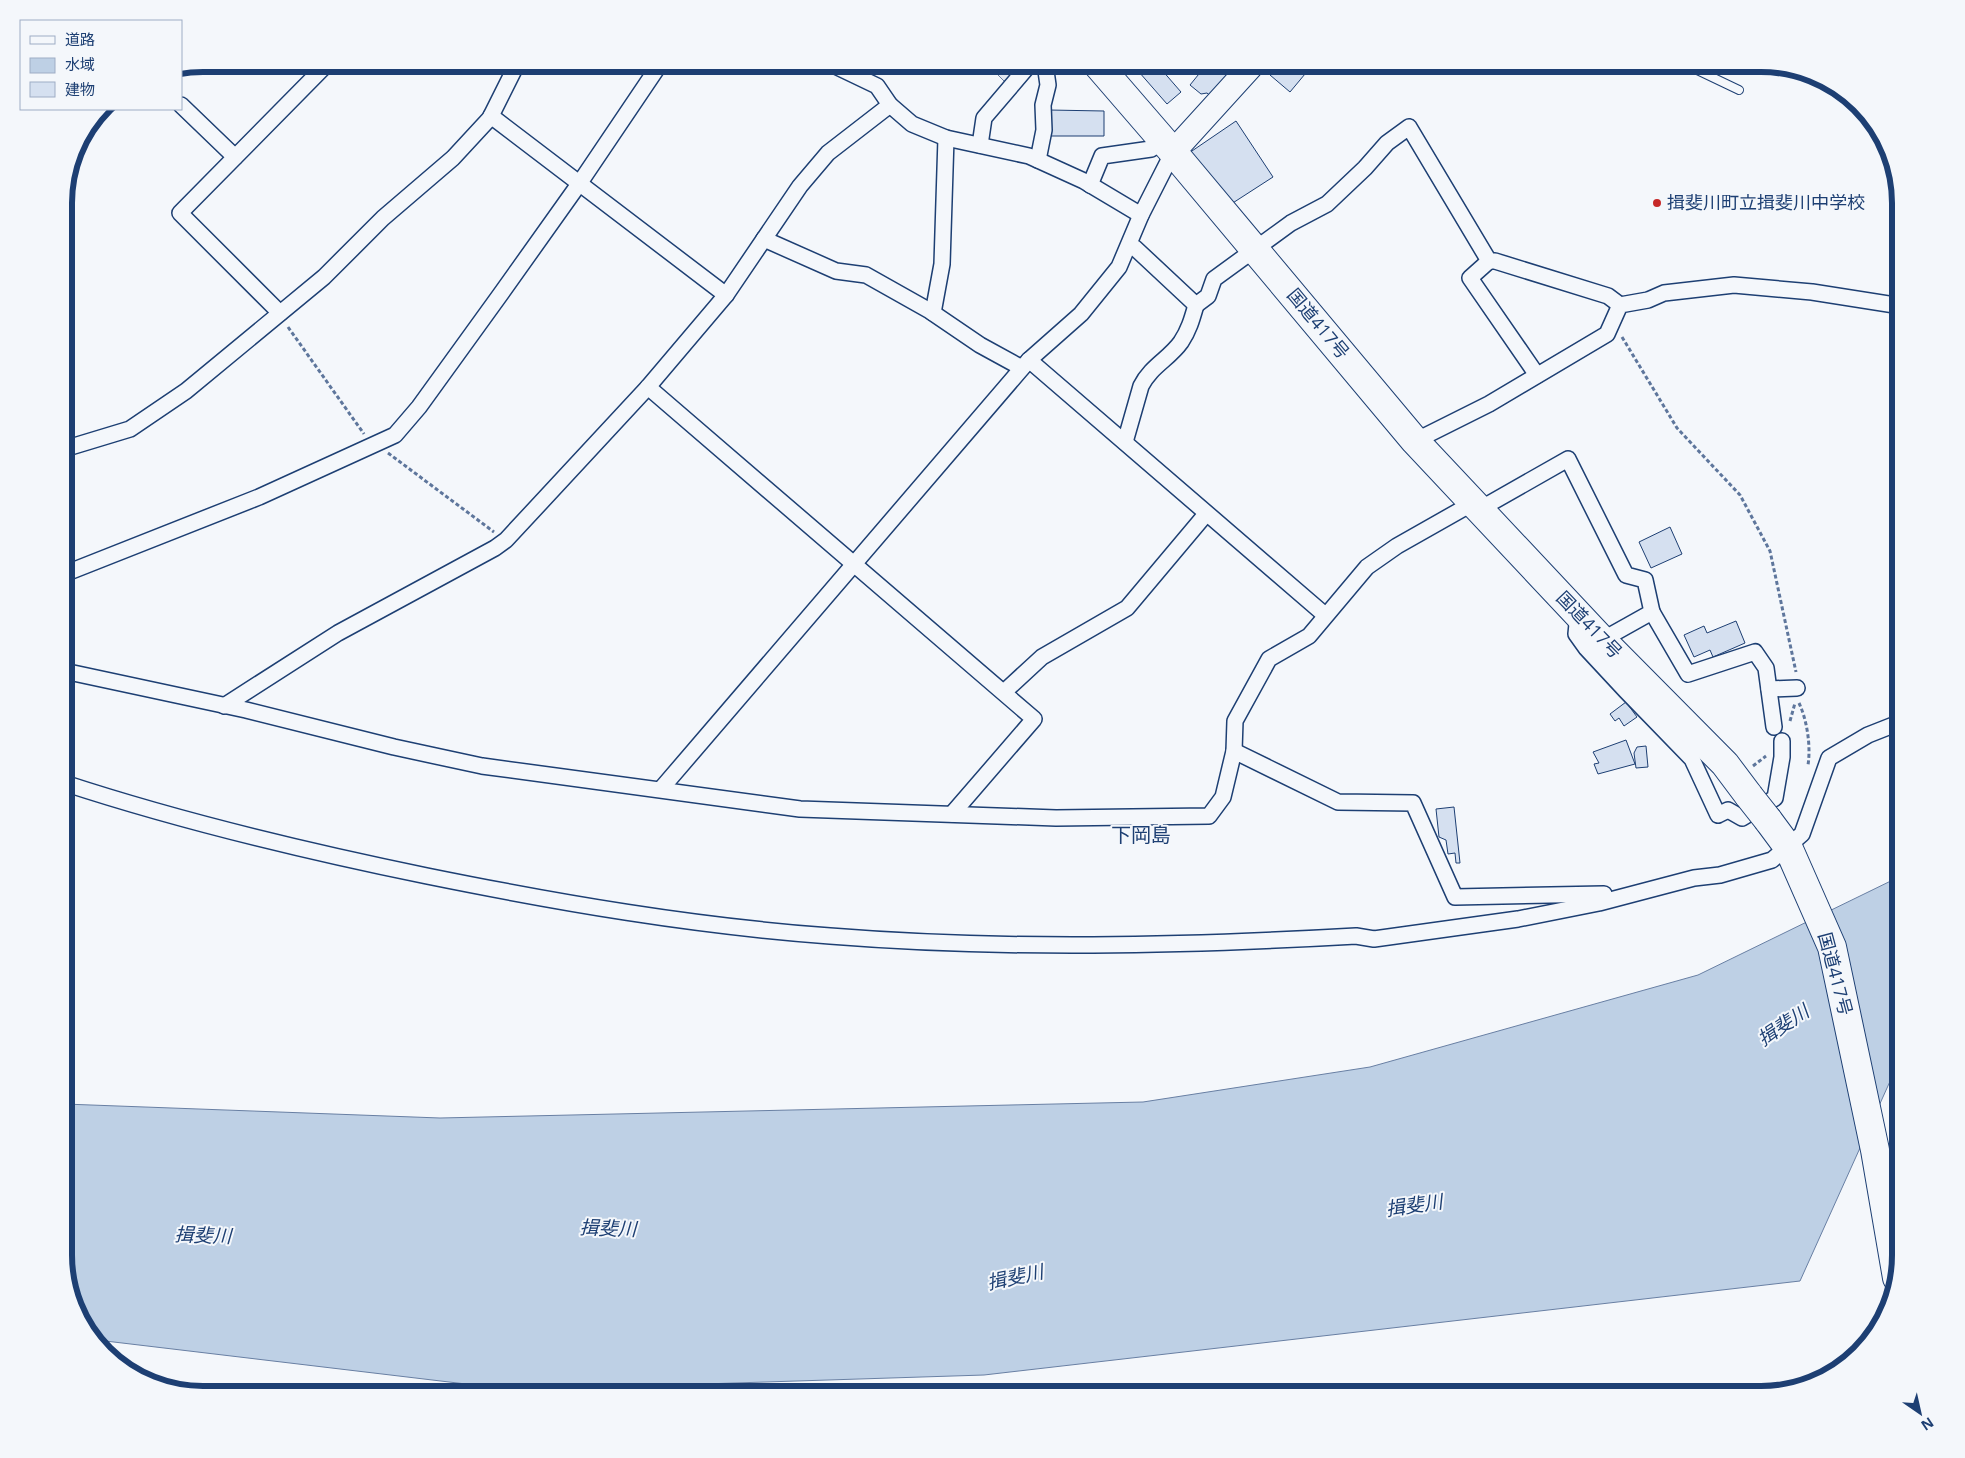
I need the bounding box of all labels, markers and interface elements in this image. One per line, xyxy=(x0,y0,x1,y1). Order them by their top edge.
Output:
legend xyxy=(20,20,182,110)
text: 道路 xyxy=(65,29,95,49)
text: 水域 xyxy=(65,54,95,74)
text: 建物 xyxy=(65,79,95,99)
place label: 揖斐川町立揖斐川中学校 xyxy=(1667,190,1865,214)
marker: 揖斐川町立揖斐川中学校 xyxy=(1651,197,1663,209)
street label: 国道417号 xyxy=(1282,283,1355,364)
street label: 国道417号 xyxy=(1552,585,1628,663)
district label: 下岡島 xyxy=(1111,821,1171,848)
street label: 国道417号 xyxy=(1813,930,1859,1018)
water label: 揖斐川 xyxy=(1752,997,1816,1052)
water label: 揖斐川 xyxy=(1384,1188,1446,1222)
water label: 揖斐川 xyxy=(579,1214,639,1242)
water label: 揖斐川 xyxy=(174,1221,234,1249)
water label: 揖斐川 xyxy=(984,1258,1048,1296)
north arrow xyxy=(1895,1388,1945,1438)
text: N xyxy=(1918,1413,1938,1435)

